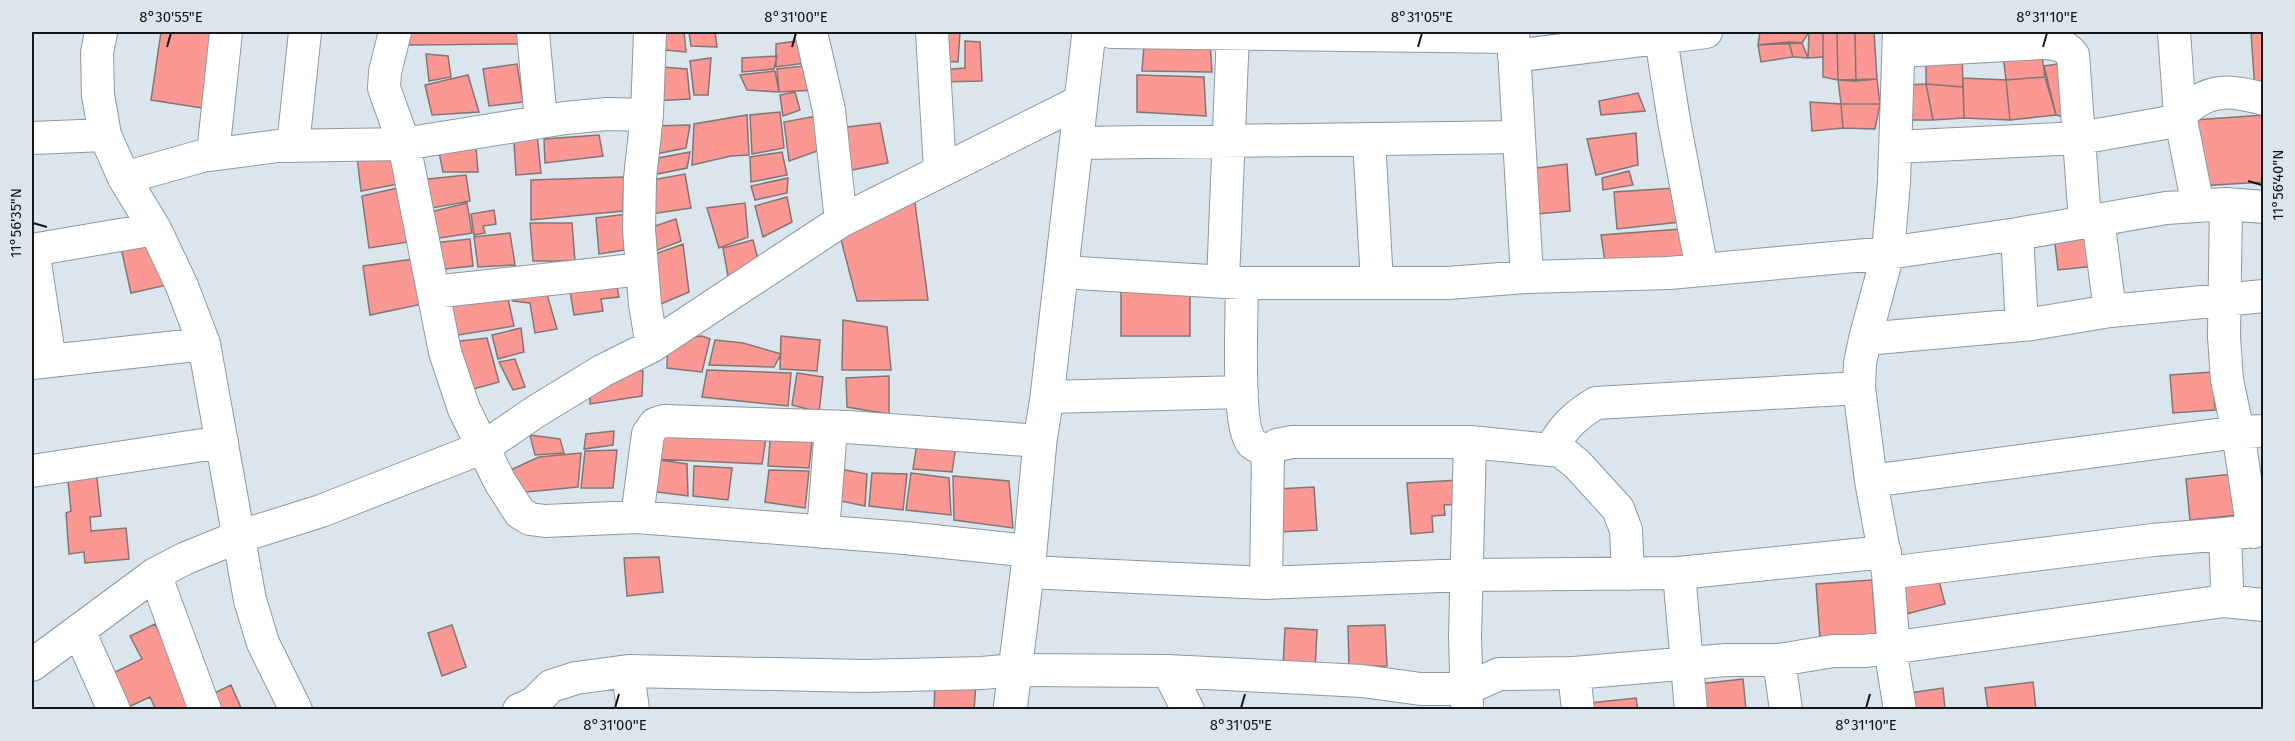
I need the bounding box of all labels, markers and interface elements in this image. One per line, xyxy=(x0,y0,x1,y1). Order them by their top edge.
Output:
text: 8°30'55"E xyxy=(139,8,203,26)
text: 8°31'00"E xyxy=(764,8,828,26)
text: 8°31'05"E xyxy=(1391,8,1453,26)
text: 8°31'10"E xyxy=(2016,8,2078,26)
text: 11°56'40"N xyxy=(2269,150,2287,220)
text: 11°56'35"N xyxy=(7,188,25,258)
text: 8°31'00"E xyxy=(583,716,647,734)
text: 8°31'05"E xyxy=(1210,716,1272,734)
text: 8°31'10"E xyxy=(1835,716,1897,734)

